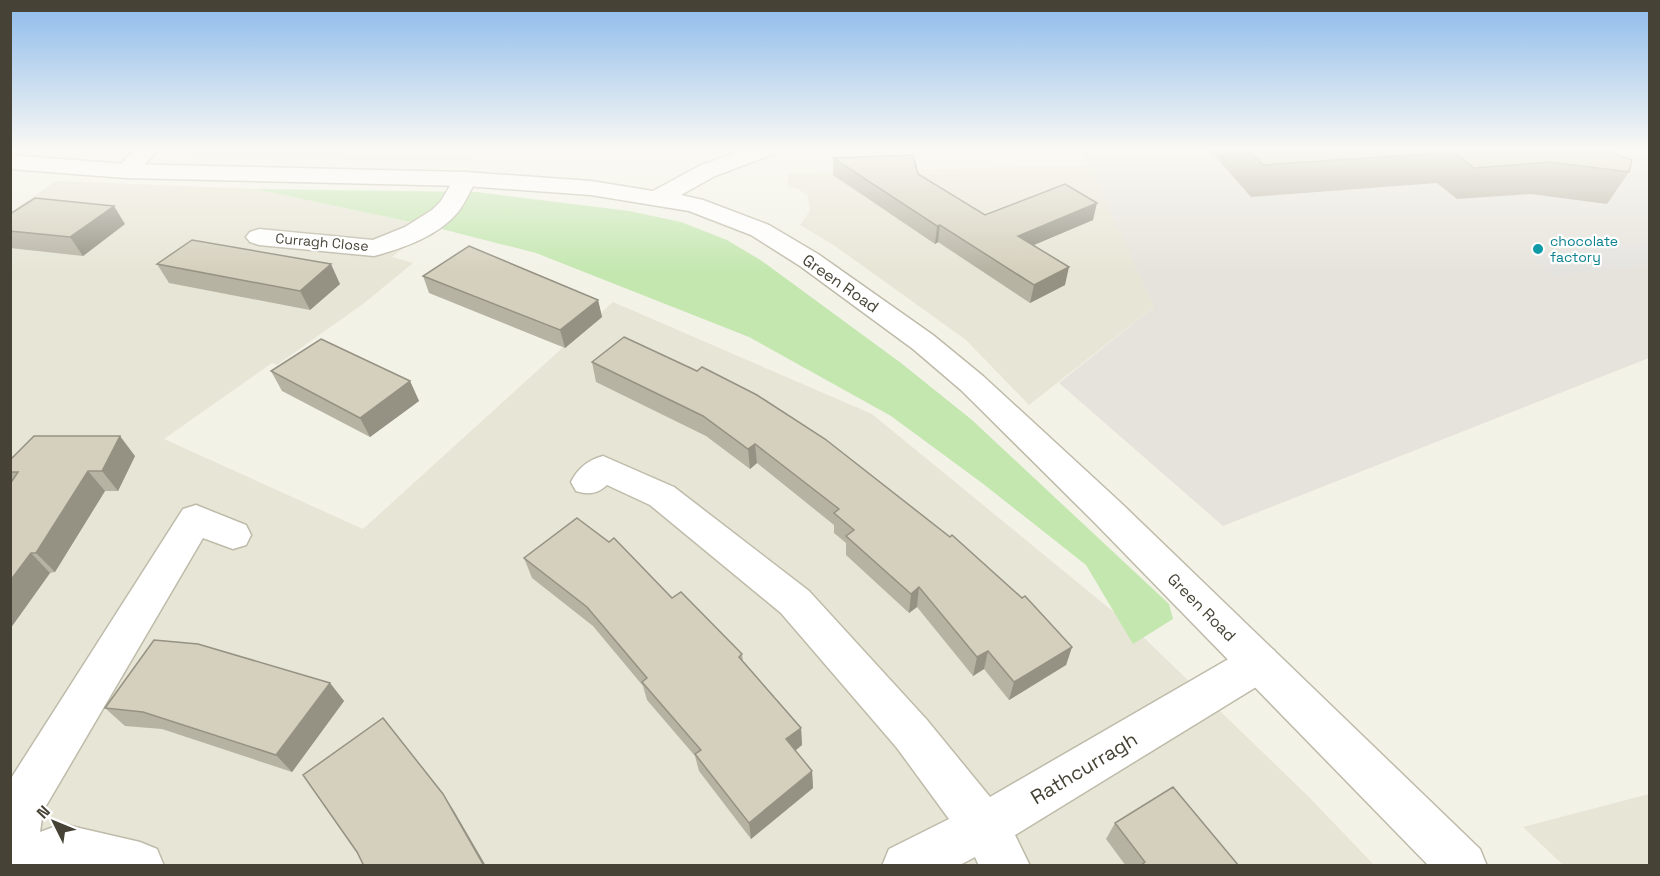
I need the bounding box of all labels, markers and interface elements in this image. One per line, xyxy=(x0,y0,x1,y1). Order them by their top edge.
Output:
street label: Curragh Close xyxy=(275,229,369,255)
place label: chocolate factory xyxy=(1550,232,1618,266)
marker: chocolate factory xyxy=(1531,242,1545,256)
street label: Green Road xyxy=(798,249,883,317)
street label: Green Road xyxy=(1163,569,1240,646)
street label: Rathcurragh xyxy=(1026,726,1142,810)
north arrow xyxy=(24,792,84,852)
text: N xyxy=(32,801,55,823)

